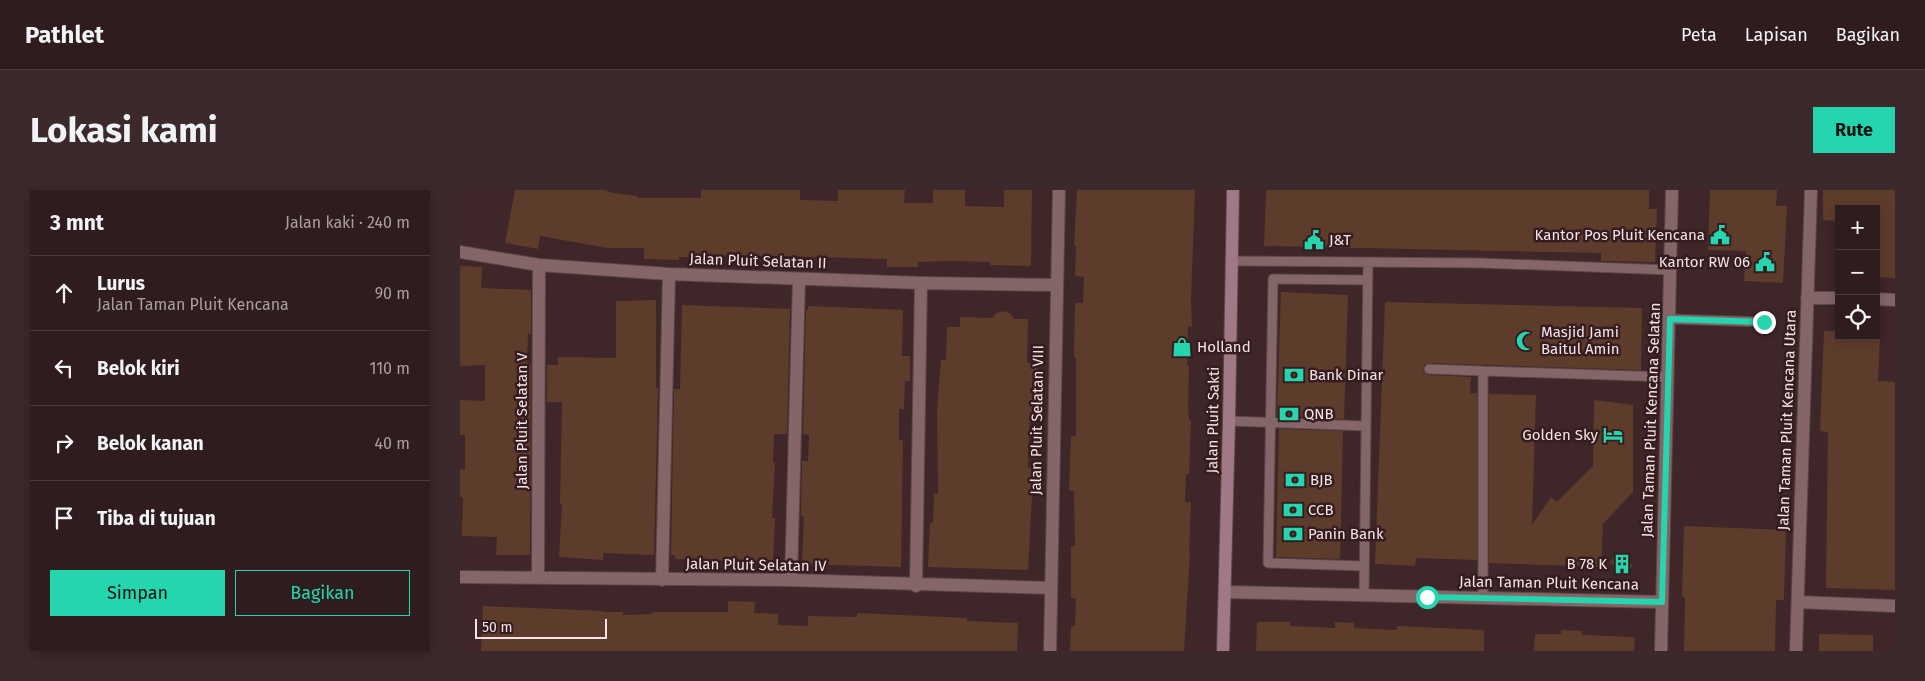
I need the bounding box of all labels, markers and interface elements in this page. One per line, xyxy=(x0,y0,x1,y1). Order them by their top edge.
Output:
text: Pathlet xyxy=(25,21,104,49)
text: Peta xyxy=(1681,24,1717,46)
text: Lapisan xyxy=(1745,24,1808,46)
text: Bagikan xyxy=(1836,24,1900,46)
button: Rute xyxy=(1813,107,1895,153)
text: Lokasi kami xyxy=(30,109,218,151)
map controls xyxy=(1835,205,1880,340)
button: + xyxy=(1835,205,1880,250)
text: 3 mnt xyxy=(50,210,104,236)
text: Jalan kaki · 240 m xyxy=(285,213,410,232)
public building icon: Kantor Pos Pluit Kencana xyxy=(1709,224,1731,246)
place label: Kantor Pos Pluit Kencana xyxy=(1535,226,1705,244)
public building icon: J&T xyxy=(1303,229,1325,251)
place label: J&T xyxy=(1329,231,1351,249)
street label: Jalan Pluit Selatan II xyxy=(689,250,827,272)
button: − xyxy=(1835,250,1880,295)
public building icon: Kantor RW 06 xyxy=(1754,251,1776,273)
place label: Kantor RW 06 xyxy=(1659,253,1750,271)
text: Lurus xyxy=(97,272,145,295)
icon: ahead xyxy=(50,279,78,307)
text: 90 m xyxy=(375,284,410,303)
text: Jalan Taman Pluit Kencana xyxy=(97,295,289,314)
button: locate xyxy=(1835,295,1880,340)
street label: Jalan Taman Pluit Kencana Selatan xyxy=(1638,302,1664,538)
street label: Jalan Taman Pluit Kencana Utara xyxy=(1774,309,1800,531)
route end xyxy=(1753,311,1776,334)
place label: Masjid Jami Baitul Amin xyxy=(1541,323,1620,358)
mosque icon: Masjid Jami Baitul Amin xyxy=(1515,330,1537,352)
shop icon: Holland xyxy=(1171,336,1193,358)
place label: Holland xyxy=(1197,338,1251,356)
street label: Jalan Pluit Selatan VIII xyxy=(1027,345,1047,495)
street label: Jalan Pluit Selatan V xyxy=(513,352,531,489)
icon: left xyxy=(50,354,78,382)
text: Belok kiri xyxy=(97,357,180,380)
text: 110 m xyxy=(369,359,410,378)
bank icon: Bank Dinar xyxy=(1283,364,1305,386)
street label: Jalan Pluit Sakti xyxy=(1203,366,1223,474)
place label: Bank Dinar xyxy=(1309,366,1384,384)
bank icon: QNB xyxy=(1278,403,1300,425)
place label: QNB xyxy=(1304,405,1334,423)
hotel icon: Golden Sky xyxy=(1602,424,1624,446)
place label: Golden Sky xyxy=(1522,426,1599,444)
icon: right xyxy=(50,429,78,457)
text: Belok kanan xyxy=(97,432,204,455)
text: 40 m xyxy=(375,434,410,453)
bank icon: BJB xyxy=(1284,469,1306,491)
place label: BJB xyxy=(1310,471,1333,489)
bank icon: CCB xyxy=(1282,499,1304,521)
place label: CCB xyxy=(1308,501,1334,519)
icon: arrive xyxy=(50,504,78,532)
text: Tiba di tujuan xyxy=(97,507,216,530)
bank icon: Panin Bank xyxy=(1282,523,1304,545)
place label: Panin Bank xyxy=(1308,525,1384,543)
building icon: B 78 K xyxy=(1611,553,1633,575)
street label: Jalan Pluit Selatan IV xyxy=(685,555,827,575)
place label: B 78 K xyxy=(1566,555,1607,573)
button: Simpan xyxy=(50,570,225,616)
button: Bagikan xyxy=(235,570,410,616)
street label: Jalan Taman Pluit Kencana xyxy=(1459,572,1639,594)
route start xyxy=(1416,586,1439,609)
scale bar xyxy=(475,616,608,639)
text: 50 m xyxy=(482,619,513,636)

